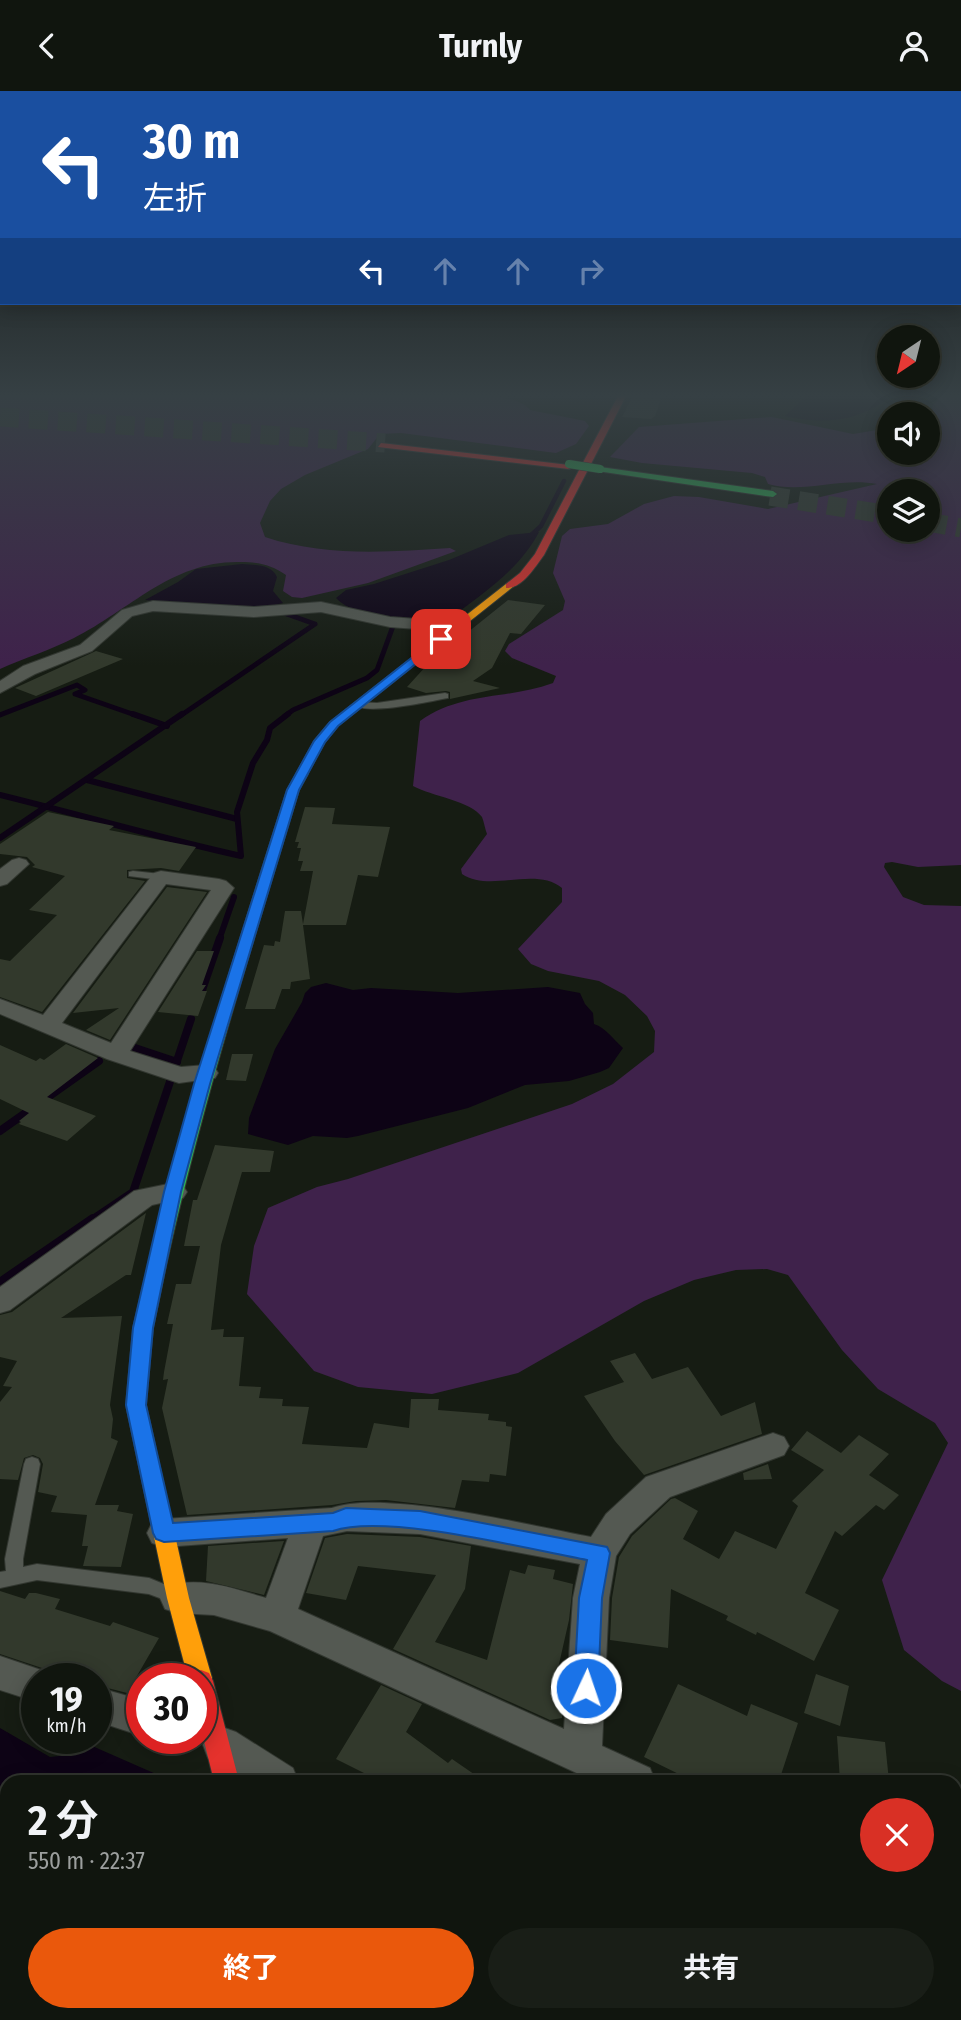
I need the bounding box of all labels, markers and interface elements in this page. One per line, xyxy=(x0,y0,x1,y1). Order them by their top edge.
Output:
icon: back xyxy=(28,27,66,65)
text: Turnly xyxy=(439,27,522,65)
icon: person xyxy=(895,27,933,65)
text: 30 m xyxy=(143,112,241,171)
icon: left xyxy=(28,119,119,210)
text: 左折 xyxy=(143,179,207,217)
icon: left xyxy=(353,252,391,290)
icon: ahead xyxy=(426,252,464,290)
icon: ahead xyxy=(499,252,537,290)
icon: right xyxy=(572,252,610,290)
north arrow xyxy=(877,325,940,389)
map controls xyxy=(877,325,940,542)
button: sound xyxy=(877,402,940,465)
button: layers xyxy=(877,479,940,542)
pin xyxy=(411,609,471,669)
icon: arrive xyxy=(422,620,460,658)
position arrow xyxy=(549,1651,623,1725)
speed limit sign: 30 xyxy=(126,1663,217,1754)
text: 19 xyxy=(50,1678,83,1720)
text: km/h xyxy=(46,1715,87,1737)
text: 2 分 xyxy=(28,1796,98,1846)
button: close xyxy=(860,1798,934,1872)
text: 550 m · 22:37 xyxy=(28,1847,145,1875)
button: 終了 xyxy=(28,1928,474,2008)
button: 共有 xyxy=(488,1928,934,2008)

